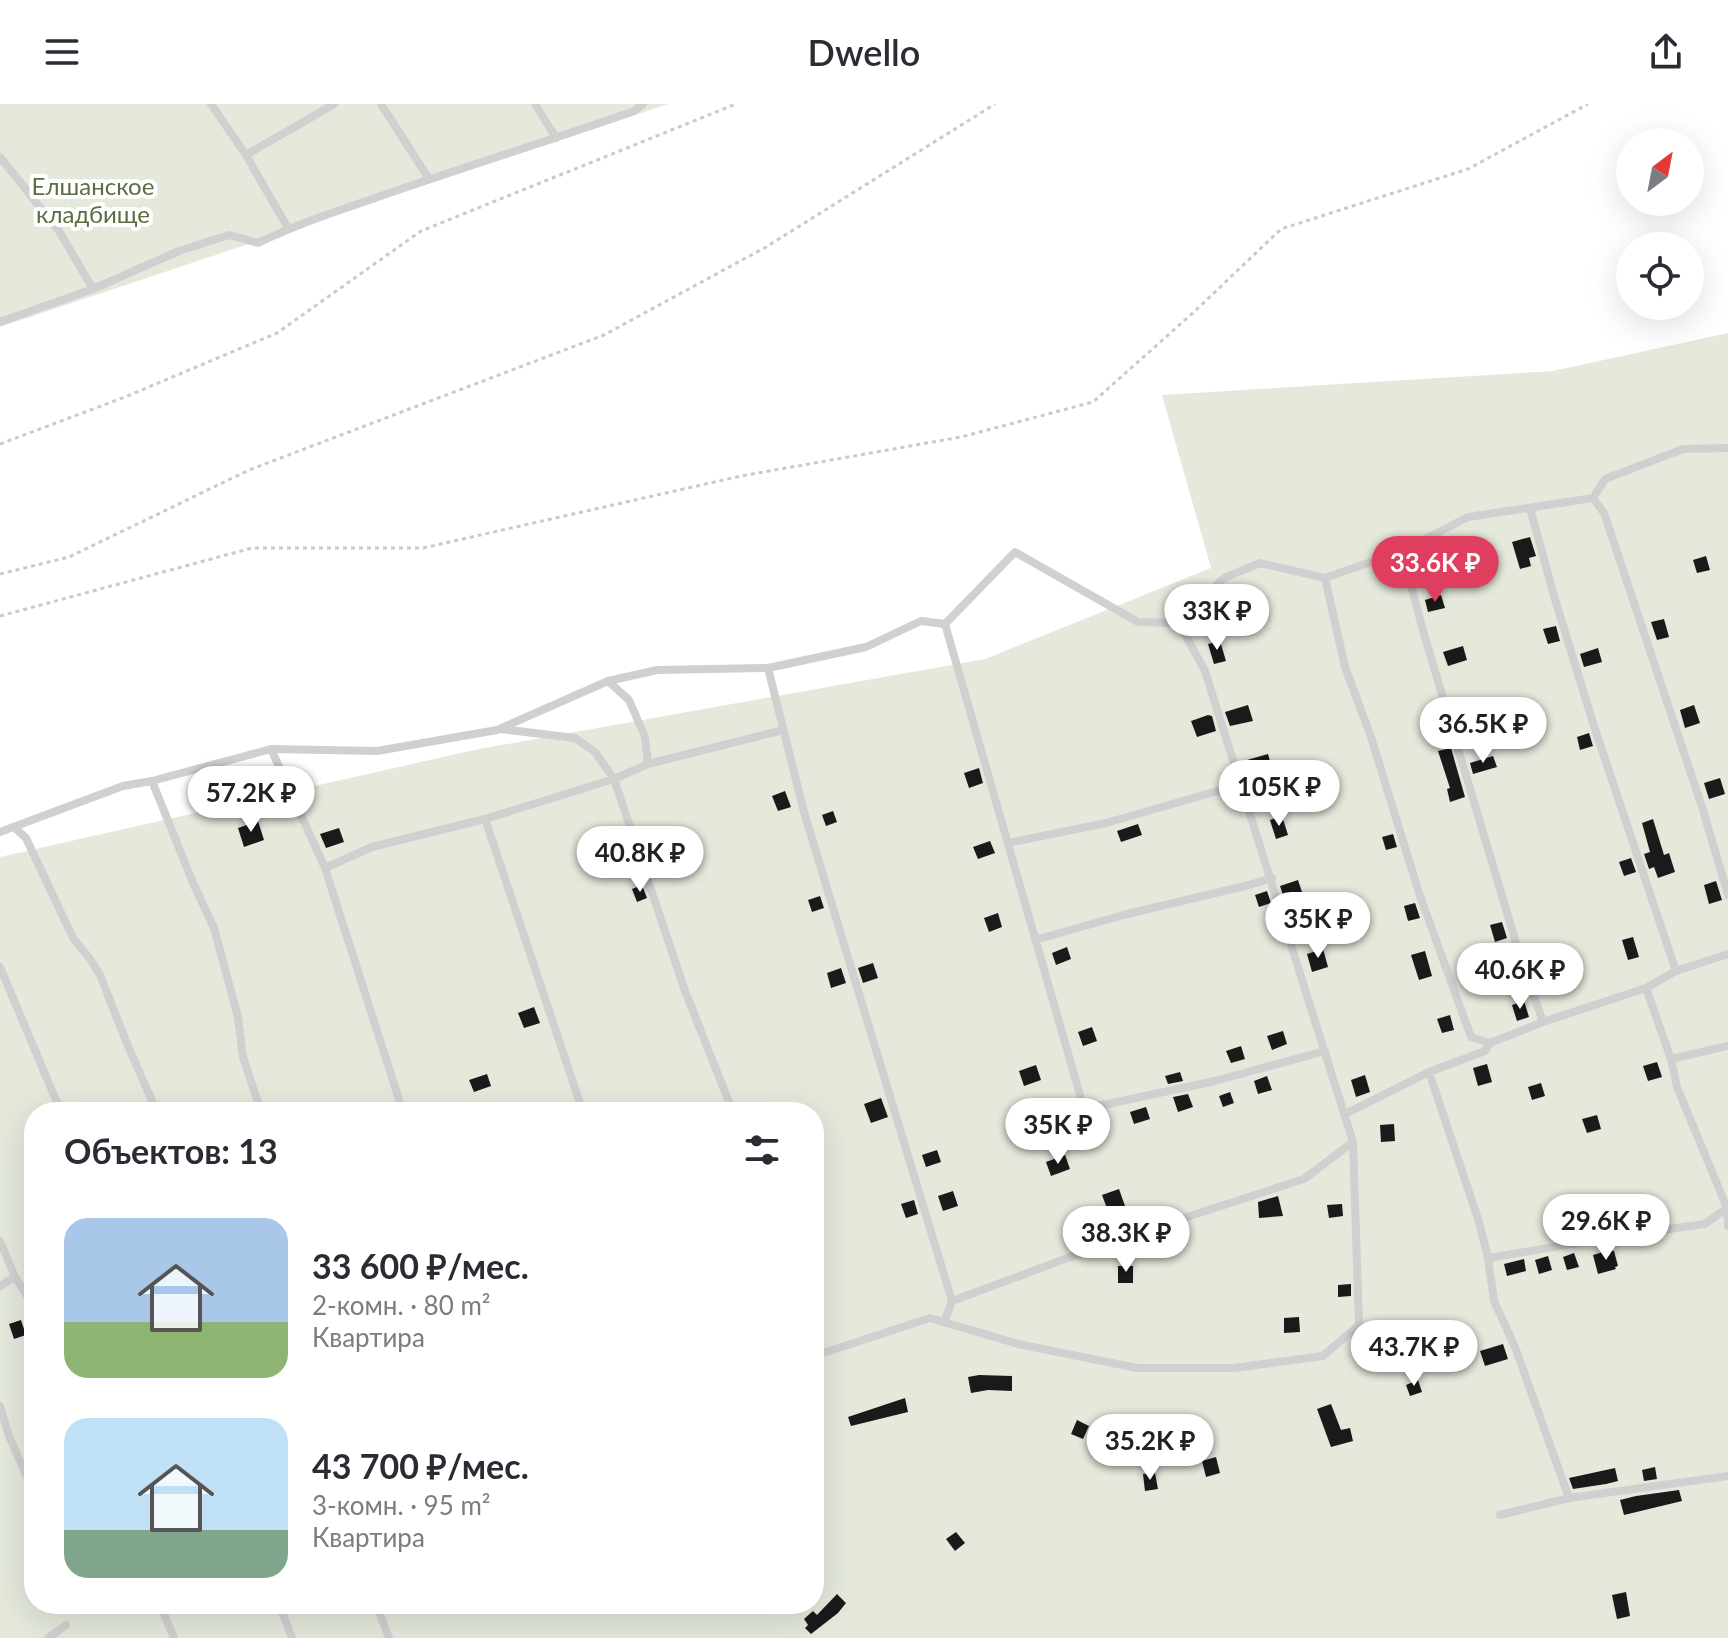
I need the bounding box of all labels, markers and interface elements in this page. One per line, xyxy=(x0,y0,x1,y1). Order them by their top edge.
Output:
icon: menu xyxy=(40,30,84,74)
text: Dwello xyxy=(808,30,920,74)
icon: share xyxy=(1644,30,1688,74)
north arrow xyxy=(1616,128,1704,216)
map controls xyxy=(1616,128,1704,320)
park label: Елшанское кладбище xyxy=(32,171,154,228)
button: locate xyxy=(1616,232,1704,320)
pin: 33.6K ₽ xyxy=(1361,536,1509,604)
text: 33.6K ₽ xyxy=(1390,546,1480,578)
pin: 33K ₽ xyxy=(1161,584,1273,652)
text: 33K ₽ xyxy=(1182,594,1252,626)
pin: 36.5K ₽ xyxy=(1409,697,1557,765)
text: 36.5K ₽ xyxy=(1438,707,1528,739)
pin: 105K ₽ xyxy=(1214,760,1344,828)
pin: 57.2K ₽ xyxy=(177,766,325,834)
text: 105K ₽ xyxy=(1237,770,1321,802)
text: 57.2K ₽ xyxy=(206,776,296,808)
pin: 40.8K ₽ xyxy=(566,826,714,894)
text: 40.8K ₽ xyxy=(595,836,685,868)
pin: 35K ₽ xyxy=(1262,892,1374,960)
text: 35K ₽ xyxy=(1283,902,1353,934)
pin: 40.6K ₽ xyxy=(1446,943,1594,1011)
text: 40.6K ₽ xyxy=(1475,953,1565,985)
pin: 35K ₽ xyxy=(1002,1098,1114,1166)
text: 35K ₽ xyxy=(1023,1108,1093,1140)
icon: filters xyxy=(740,1128,784,1172)
text: Объектов: 13 xyxy=(64,1130,278,1171)
pin: 29.6K ₽ xyxy=(1532,1194,1680,1262)
text: 29.6K ₽ xyxy=(1561,1204,1651,1236)
pin: 38.3K ₽ xyxy=(1052,1206,1200,1274)
text: 38.3K ₽ xyxy=(1081,1216,1171,1248)
text: 33 600 ₽/мес. xyxy=(312,1245,529,1286)
icon: home xyxy=(128,1250,224,1346)
text: 2-комн. · 80 m² xyxy=(312,1289,491,1321)
pin: 43.7K ₽ xyxy=(1340,1320,1488,1388)
text: Квартира xyxy=(312,1321,425,1353)
text: 43.7K ₽ xyxy=(1369,1330,1459,1362)
pin: 35.2K ₽ xyxy=(1076,1414,1224,1482)
text: 35.2K ₽ xyxy=(1105,1424,1195,1456)
text: 43 700 ₽/мес. xyxy=(312,1445,529,1486)
icon: home xyxy=(128,1450,224,1546)
text: 3-комн. · 95 m² xyxy=(312,1489,491,1521)
text: Квартира xyxy=(312,1521,425,1553)

